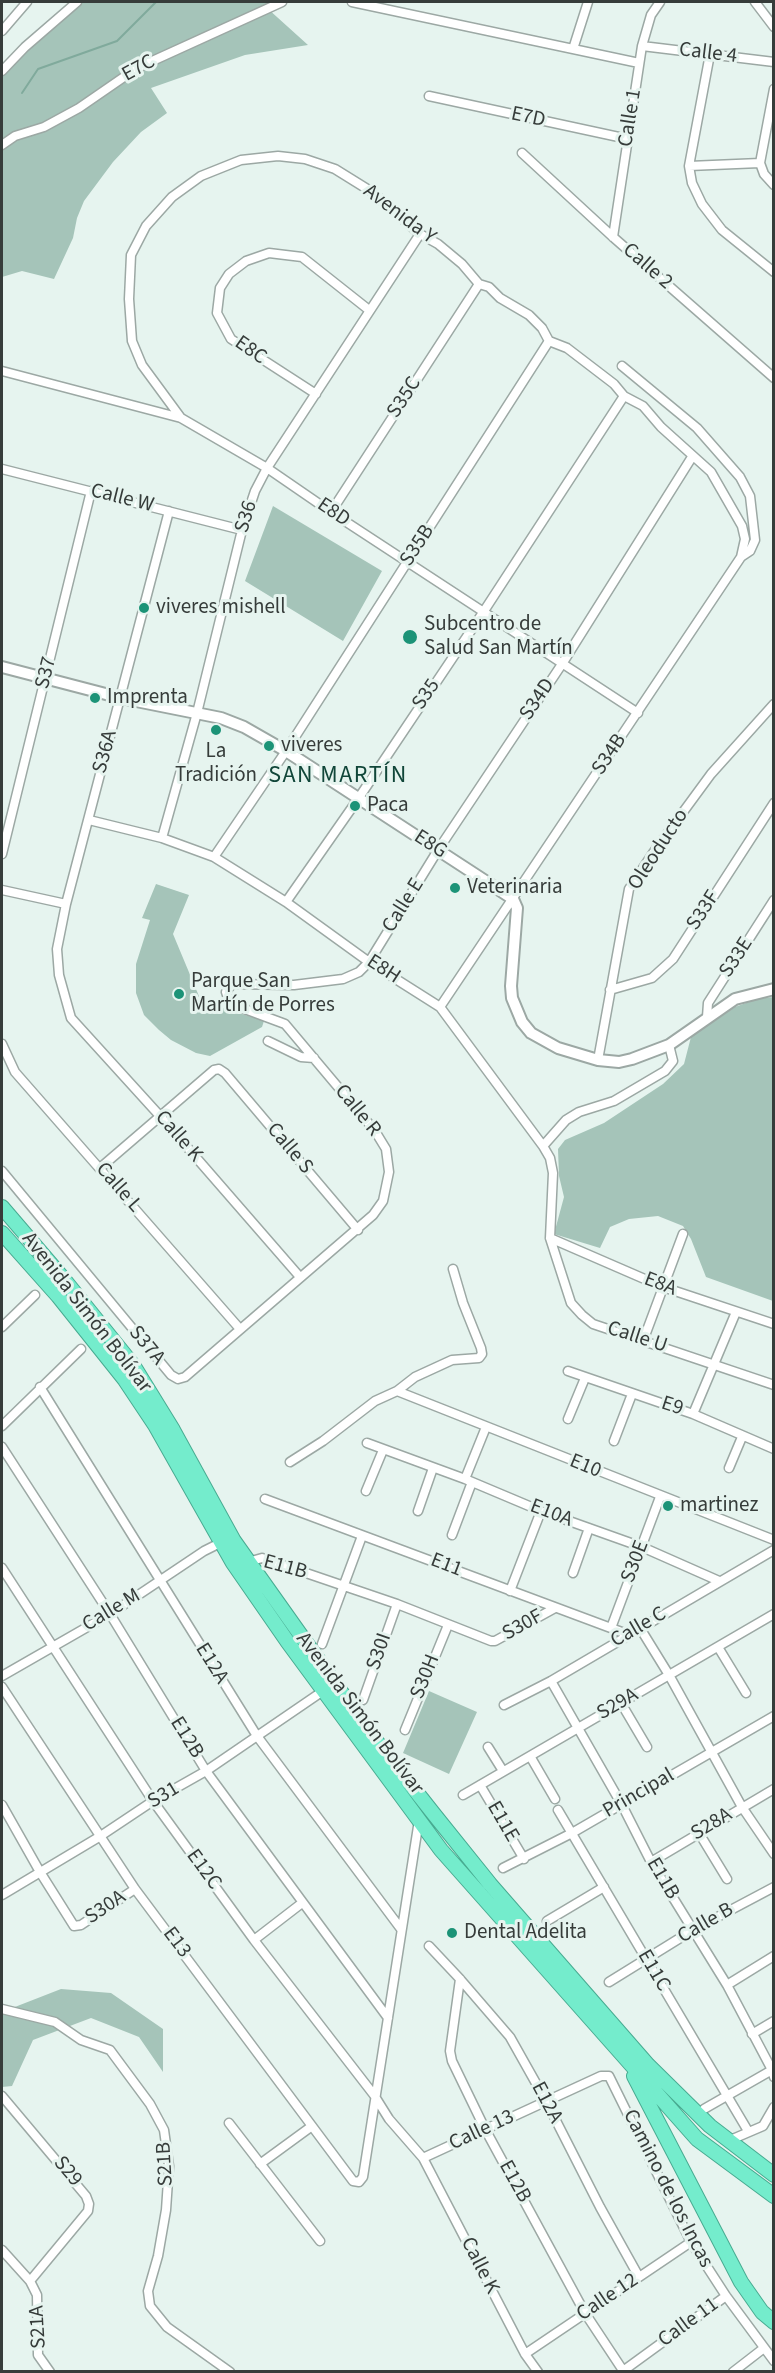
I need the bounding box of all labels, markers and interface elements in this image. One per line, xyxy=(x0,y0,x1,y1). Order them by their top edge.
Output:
street label: Calle 4 xyxy=(678,38,738,70)
street label: E7C xyxy=(118,50,160,88)
street label: Calle 1 xyxy=(614,87,648,149)
street label: E7D xyxy=(509,102,547,134)
street label: Avenida Y xyxy=(358,180,440,250)
street label: Calle 2 xyxy=(617,238,677,296)
street label: E8C xyxy=(229,331,271,371)
street label: S35C xyxy=(382,373,428,423)
street label: Calle W xyxy=(88,479,156,519)
street label: E8D xyxy=(312,493,354,533)
street label: S36 xyxy=(230,498,264,536)
street label: S35B xyxy=(395,521,441,571)
place label: viveres mishell xyxy=(156,595,286,621)
marker: viveres mishell xyxy=(137,601,151,615)
place label: Subcentro de Salud San Martín xyxy=(424,612,573,662)
marker: Subcentro de Salud San Martín xyxy=(401,628,419,646)
street label: S37 xyxy=(31,654,63,692)
street label: S34D xyxy=(515,674,561,726)
street label: S35 xyxy=(408,675,446,715)
place label: Imprenta xyxy=(107,685,188,711)
marker: Imprenta xyxy=(88,691,102,705)
marker: La Tradición xyxy=(209,723,223,737)
street label: S36A xyxy=(88,728,124,776)
street label: S34B xyxy=(587,730,633,780)
place label: viveres xyxy=(281,733,342,759)
place label: La Tradición xyxy=(175,739,257,789)
marker: viveres xyxy=(262,739,276,753)
district label: SAN MARTÍN xyxy=(268,763,408,791)
place label: Paca xyxy=(367,793,409,819)
marker: Paca xyxy=(348,799,362,813)
street label: Oleoducto xyxy=(623,805,695,895)
street label: E8G xyxy=(409,825,451,865)
street label: Calle E xyxy=(378,874,430,938)
place label: Veterinaria xyxy=(467,875,562,901)
marker: Veterinaria xyxy=(448,881,462,895)
street label: S33F xyxy=(682,886,726,936)
street label: S33E xyxy=(715,933,759,983)
street label: E8H xyxy=(361,950,405,990)
place label: Parque San Martín de Porres xyxy=(191,969,335,1019)
marker: Parque San Martín de Porres xyxy=(172,987,186,1001)
street label: Calle R xyxy=(328,1080,386,1142)
street label: Calle K xyxy=(149,1106,207,1168)
street label: Calle S xyxy=(260,1118,318,1180)
street label: Calle L xyxy=(89,1158,147,1218)
street label: Avenida Simón Bolívar xyxy=(15,1228,157,1398)
street label: E8A xyxy=(640,1267,680,1303)
street label: Calle U xyxy=(604,1317,670,1359)
street label: S37A xyxy=(122,1321,170,1371)
street label: E9 xyxy=(658,1392,686,1422)
street label: E10 xyxy=(565,1449,605,1485)
place label: martinez xyxy=(680,1493,758,1519)
street label: E10A xyxy=(526,1494,576,1534)
marker: martinez xyxy=(661,1499,675,1513)
street label: S30E xyxy=(617,1537,655,1587)
street label: E11 xyxy=(427,1549,465,1583)
street label: E11B xyxy=(260,1550,310,1586)
street label: Calle M xyxy=(78,1584,146,1638)
street label: Calle C xyxy=(607,1602,671,1654)
street label: S30F xyxy=(498,1605,548,1647)
street label: Avenida Simón Bolívar xyxy=(290,1628,428,1800)
street label: S30I xyxy=(362,1630,398,1674)
street label: E12A xyxy=(189,1639,233,1689)
street label: S30H xyxy=(406,1651,446,1703)
street label: S29A xyxy=(593,1683,643,1727)
street label: E12B xyxy=(164,1713,208,1763)
street label: Principal xyxy=(599,1764,679,1824)
street label: S31 xyxy=(144,1777,184,1815)
street label: E11E xyxy=(480,1797,524,1847)
street label: S28A xyxy=(687,1803,737,1847)
street label: E12C xyxy=(180,1845,226,1895)
street label: E11B xyxy=(640,1854,684,1904)
street label: S30A xyxy=(81,1885,131,1931)
street label: Calle B xyxy=(674,1898,738,1950)
place label: Dental Adelita xyxy=(464,1920,587,1946)
street label: E13 xyxy=(156,1923,196,1963)
marker: Dental Adelita xyxy=(445,1926,459,1940)
street label: E11C xyxy=(631,1946,675,1996)
street label: E12A xyxy=(525,2078,567,2128)
street label: Calle 13 xyxy=(446,2105,518,2157)
street label: Camino de los Incas xyxy=(616,2106,718,2272)
street label: S21B xyxy=(152,2141,180,2187)
street label: S29 xyxy=(47,2152,87,2192)
street label: E12B xyxy=(492,2157,536,2207)
street label: Calle K xyxy=(454,2234,504,2298)
street label: Calle 12 xyxy=(572,2268,644,2328)
street label: Calle 11 xyxy=(654,2293,724,2353)
street label: S21A xyxy=(25,2305,53,2349)

